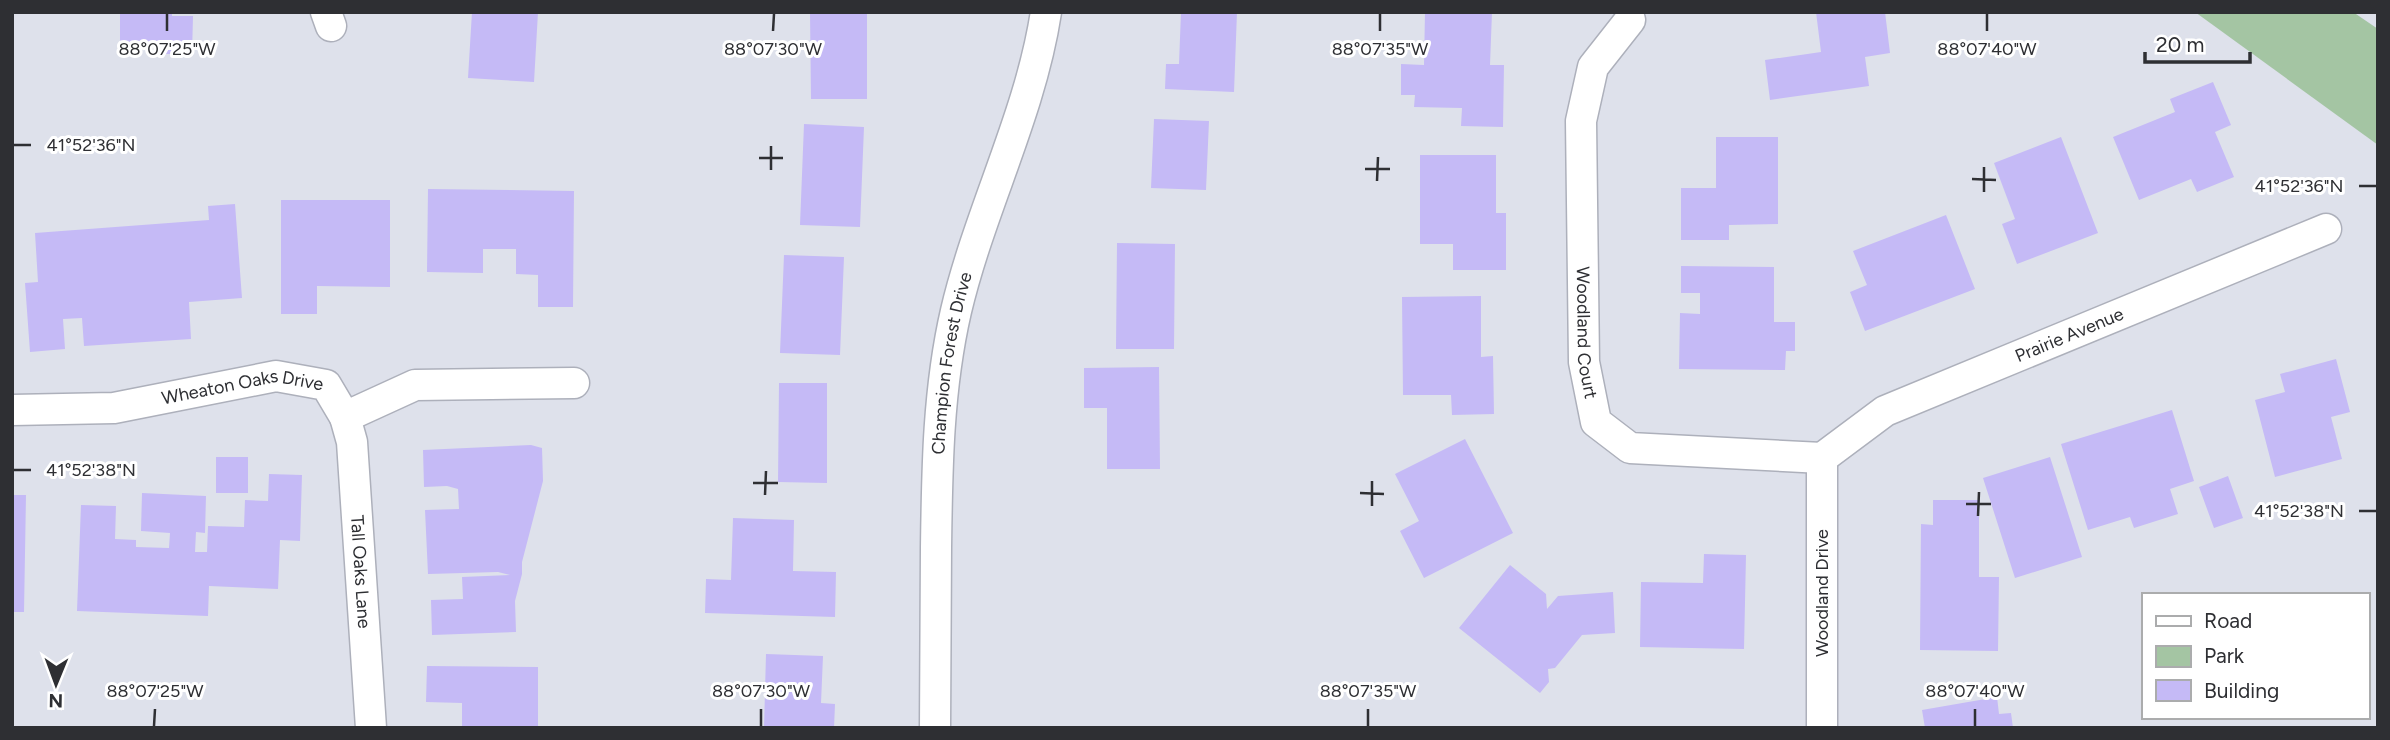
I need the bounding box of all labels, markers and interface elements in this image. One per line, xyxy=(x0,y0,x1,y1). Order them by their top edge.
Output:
scale bar xyxy=(2145,21,2250,65)
text: 20 m xyxy=(2156,32,2204,57)
text: 88°07'25"W xyxy=(118,38,216,60)
text: 88°07'30"W xyxy=(724,38,823,60)
text: 88°07'35"W xyxy=(1332,38,1429,60)
text: 88°07'40"W xyxy=(1937,38,2037,60)
text: 41°52'36"N xyxy=(47,134,135,156)
text: 41°52'36"N xyxy=(2255,175,2343,197)
street label: Woodland Court xyxy=(1572,266,1602,401)
street label: Champion Forest Drive xyxy=(927,269,977,455)
street label: Prairie Avenue xyxy=(2012,303,2127,367)
street label: Wheaton Oaks Drive xyxy=(160,365,325,409)
text: 41°52'38"N xyxy=(46,459,136,481)
text: 41°52'38"N xyxy=(2254,500,2344,522)
street label: Tall Oaks Lane xyxy=(346,514,375,629)
street label: Woodland Drive xyxy=(1811,529,1833,657)
legend xyxy=(2142,593,2369,719)
text: Road xyxy=(2204,608,2252,633)
text: Park xyxy=(2204,643,2245,668)
north arrow xyxy=(21,649,91,719)
text: Building xyxy=(2204,678,2279,703)
text: 88°07'25"W xyxy=(106,680,204,702)
text: 88°07'30"W xyxy=(712,680,811,702)
text: 88°07'35"W xyxy=(1320,680,1417,702)
text: 88°07'40"W xyxy=(1925,680,2025,702)
text: N xyxy=(48,689,63,712)

